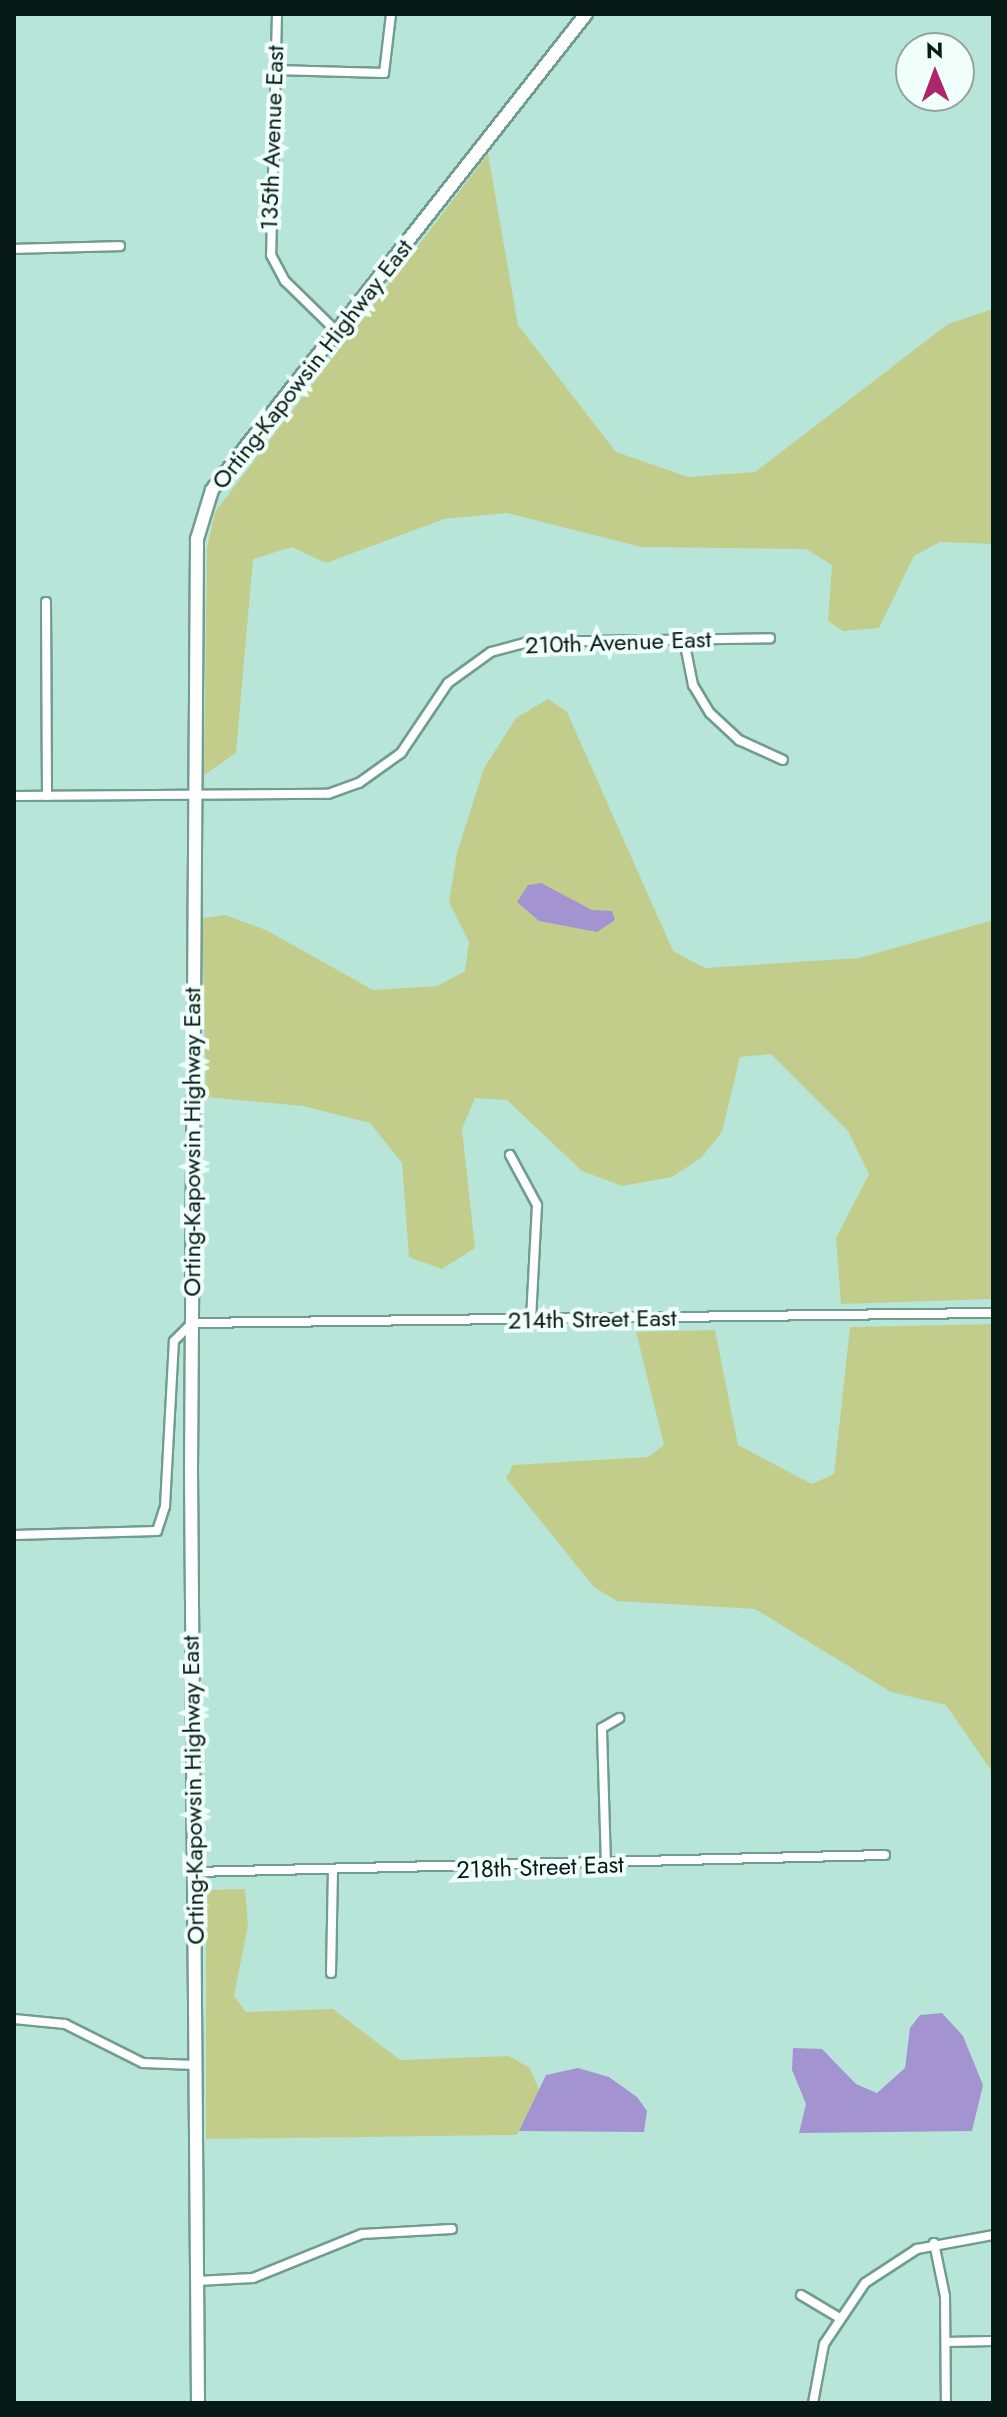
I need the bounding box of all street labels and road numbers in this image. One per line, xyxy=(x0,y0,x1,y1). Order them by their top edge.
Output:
street label: 135th Avenue East xyxy=(254,45,290,231)
street label: Orting-Kapowsin Highway East xyxy=(205,233,419,495)
street label: 210th Avenue East xyxy=(524,624,712,660)
street label: Orting-Kapowsin Highway East xyxy=(178,987,206,1297)
street label: 214th Street East xyxy=(507,1303,677,1335)
street label: Orting-Kapowsin Highway East xyxy=(176,1635,210,1945)
street label: 218th Street East xyxy=(456,1850,624,1884)

